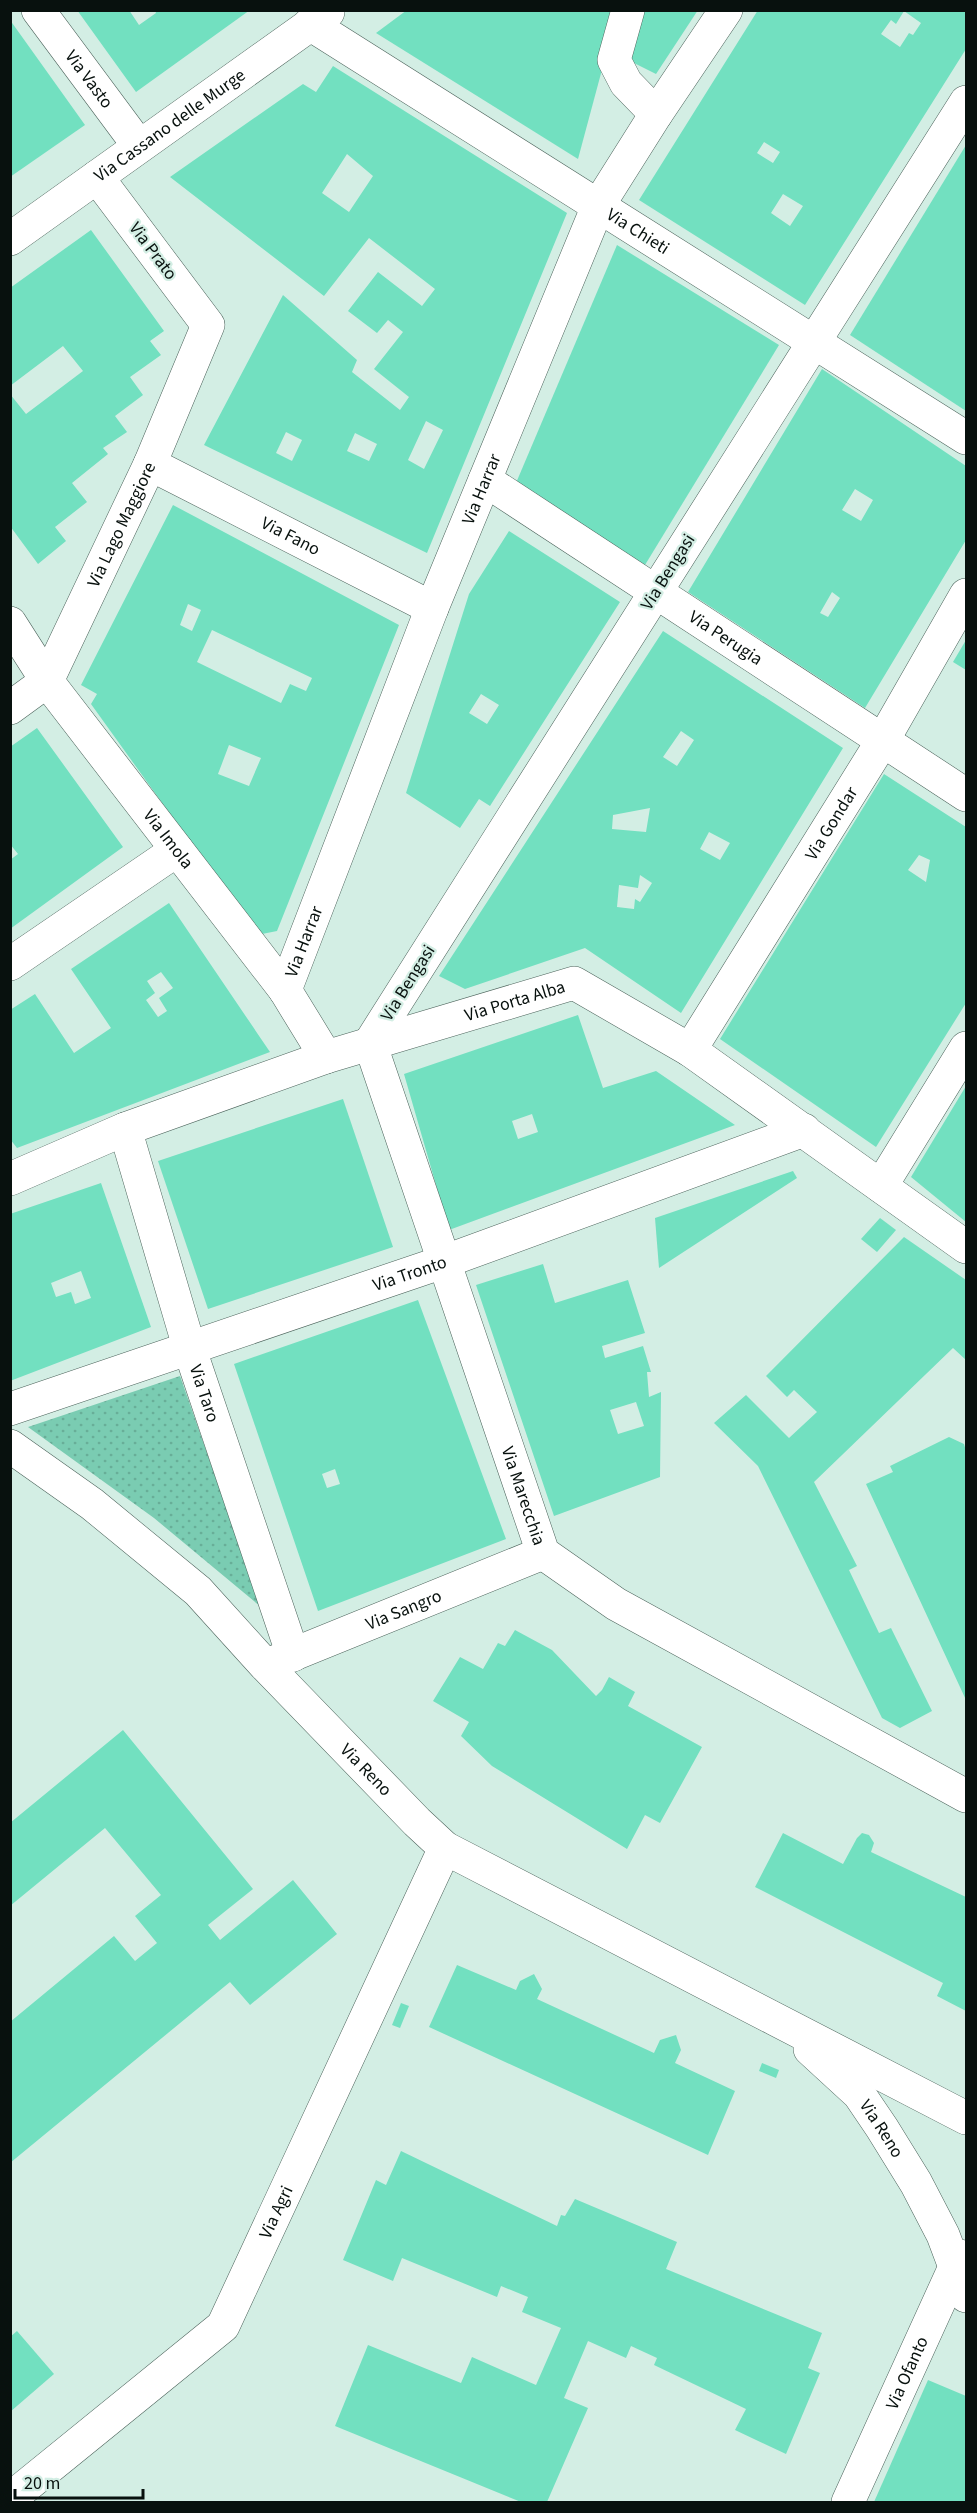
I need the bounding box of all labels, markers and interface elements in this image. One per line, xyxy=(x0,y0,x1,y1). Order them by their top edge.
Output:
street label: Via Vasto xyxy=(59,45,119,113)
street label: Via Cassano delle Murge xyxy=(89,62,250,188)
street label: Via Chieti xyxy=(602,202,674,260)
street label: Via Prato xyxy=(123,217,183,285)
street label: Via Harrar xyxy=(455,449,507,528)
street label: Via Lago Maggiore xyxy=(81,458,162,591)
street label: Via Fano xyxy=(257,510,325,561)
street label: Via Bengasi xyxy=(635,529,701,615)
street label: Via Perugia xyxy=(684,604,768,671)
street label: Via Gondar xyxy=(799,781,864,865)
street label: Via Imola xyxy=(137,804,200,874)
street label: Via Harrar xyxy=(279,901,329,981)
street label: Via Bengasi xyxy=(375,940,441,1026)
street label: Via Porta Alba xyxy=(462,974,568,1027)
street label: Via Tronto xyxy=(369,1249,450,1297)
street label: Via Taro xyxy=(183,1361,226,1426)
street label: Via Marecchia xyxy=(495,1443,552,1549)
street label: Via Sangro xyxy=(362,1583,445,1636)
street label: Via Reno xyxy=(335,1738,398,1802)
street label: Via Reno xyxy=(854,2094,910,2163)
street label: Via Agri xyxy=(253,2181,299,2243)
street label: Via Ofanto xyxy=(879,2332,934,2413)
scale bar xyxy=(15,2462,142,2500)
text: 20 m xyxy=(24,2471,60,2496)

